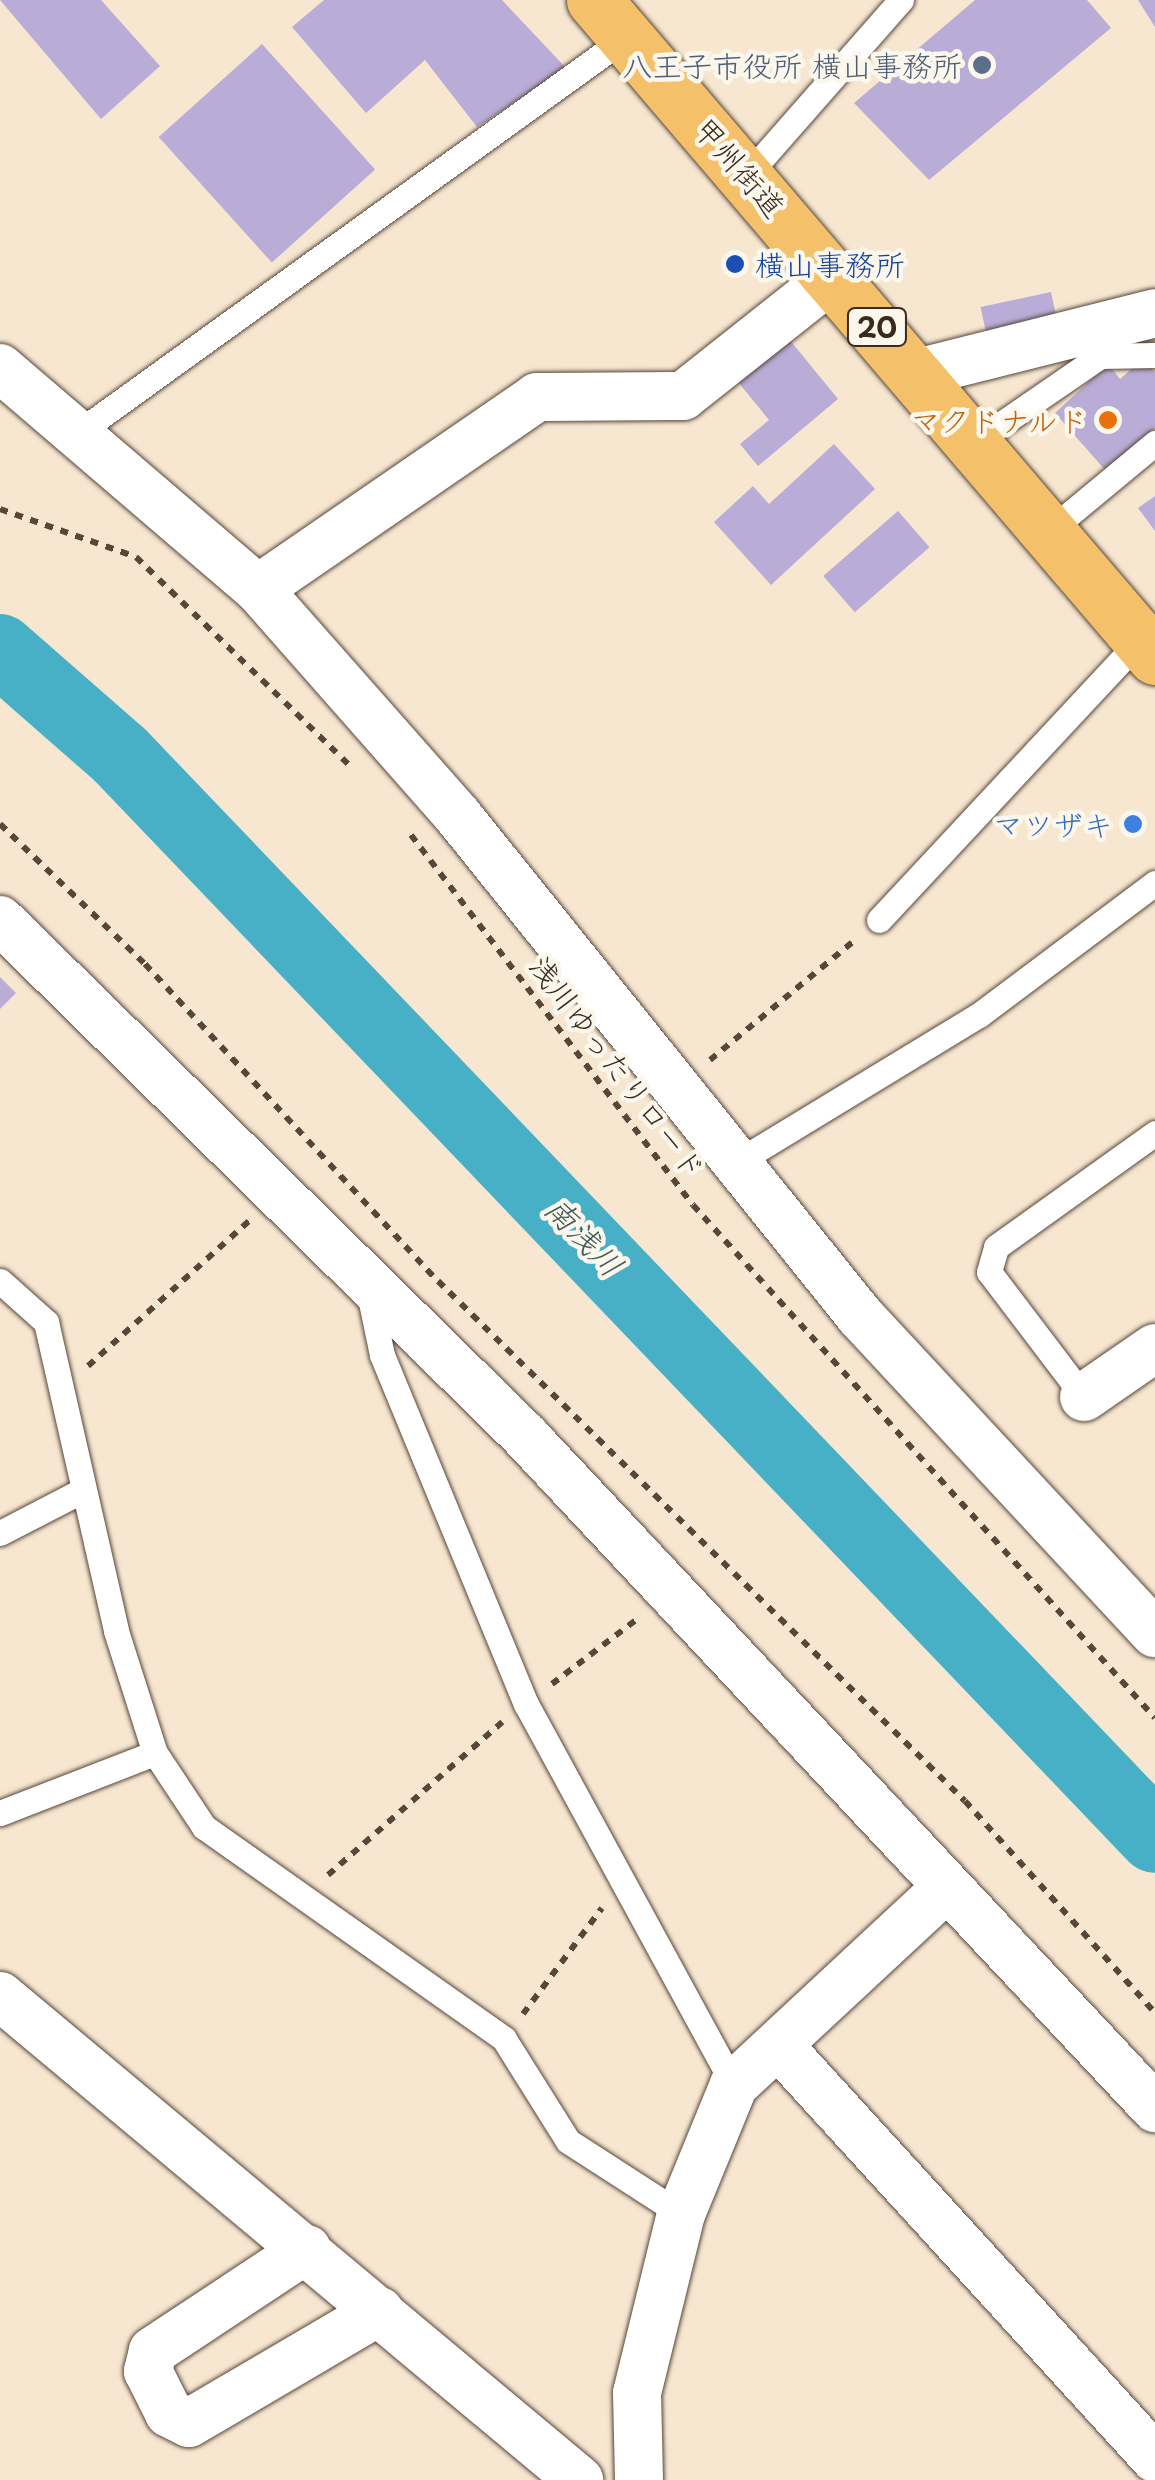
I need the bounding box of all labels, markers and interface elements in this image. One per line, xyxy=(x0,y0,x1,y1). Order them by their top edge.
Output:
place label: 八王子市役所 横山事務所 xyxy=(622,47,962,83)
marker: 八王子市役所 横山事務所 xyxy=(971,54,993,76)
street label: 甲州街道 xyxy=(687,110,793,224)
place label: 横山事務所 xyxy=(755,246,905,282)
marker: 横山事務所 xyxy=(724,253,746,275)
road number: 20 xyxy=(844,304,910,350)
place label: マクドナルド xyxy=(908,402,1088,438)
marker: マクドナルド xyxy=(1097,409,1119,431)
place label: マツザキ xyxy=(993,806,1113,842)
marker: マツザキ xyxy=(1122,813,1144,835)
street label: 浅川ゆったりロード xyxy=(522,948,714,1186)
water label: 南浅川 xyxy=(538,1188,632,1284)

